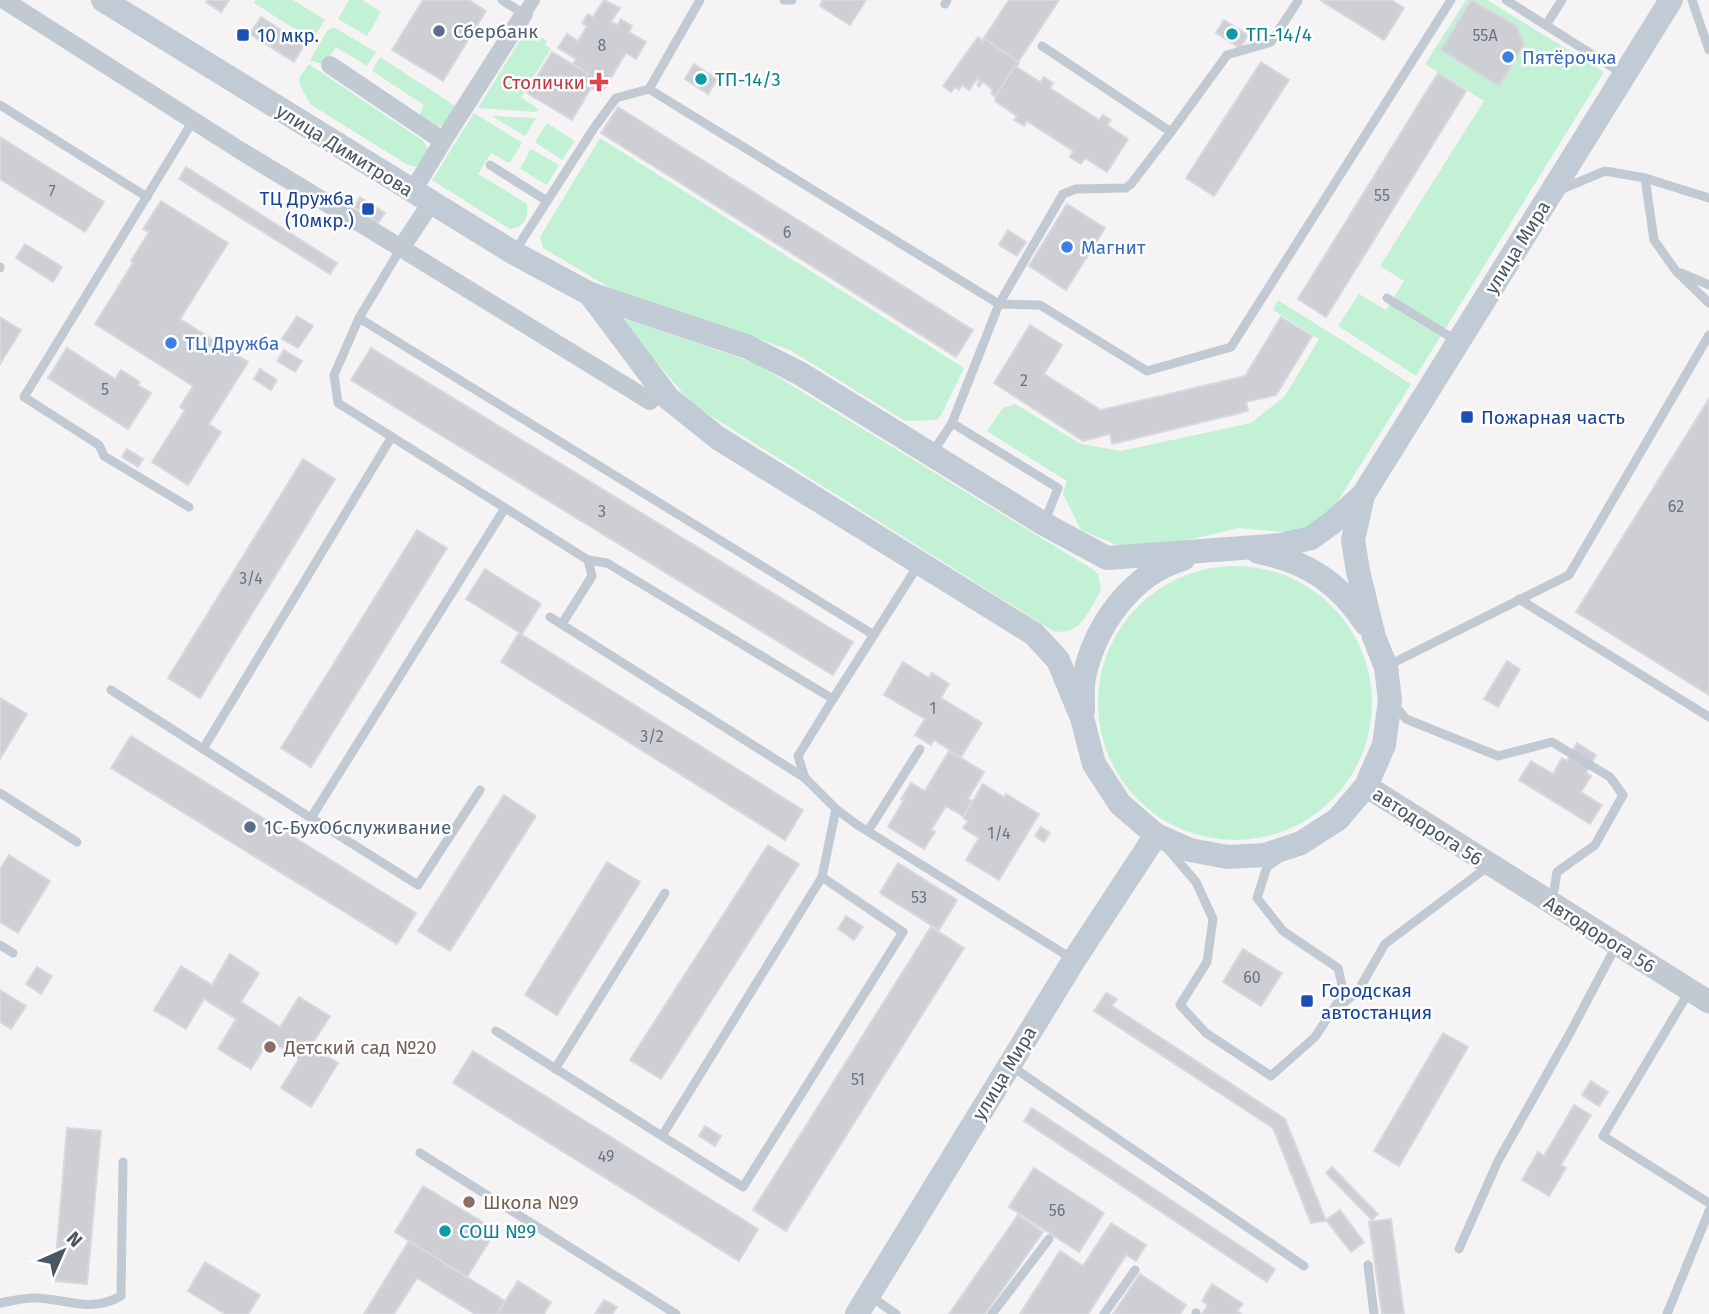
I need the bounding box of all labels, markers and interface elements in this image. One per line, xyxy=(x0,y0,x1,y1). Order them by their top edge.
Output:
place label: Сбербанк xyxy=(453,20,538,43)
marker: Сбербанк xyxy=(431,23,447,39)
place label: ТП-14/4 xyxy=(1246,23,1312,46)
place label: 10 мкр. xyxy=(257,24,319,47)
marker: ТП-14/4 xyxy=(1224,26,1240,42)
house number: 55А xyxy=(1472,26,1498,45)
marker: 10 мкр. xyxy=(235,27,251,43)
house number: 8 xyxy=(598,36,607,55)
place label: Пятёрочка xyxy=(1522,46,1617,69)
marker: Пятёрочка xyxy=(1500,49,1516,65)
place label: ТП-14/3 xyxy=(715,68,781,91)
place label: Столички xyxy=(502,71,585,94)
marker: ТП-14/3 xyxy=(693,71,709,87)
marker: Столички xyxy=(591,74,607,90)
street label: улица Димитрова xyxy=(272,99,417,202)
house number: 7 xyxy=(48,182,56,201)
house number: 55 xyxy=(1374,186,1390,205)
place label: ТЦ Дружба (10мкр.) xyxy=(260,187,354,232)
street label: улица Мира xyxy=(1480,196,1555,298)
marker: ТЦ Дружба (10мкр.) xyxy=(360,201,376,217)
house number: 6 xyxy=(783,223,791,242)
place label: Магнит xyxy=(1081,236,1146,259)
marker: Магнит xyxy=(1059,239,1075,255)
place label: ТЦ Дружба xyxy=(185,332,279,355)
marker: ТЦ Дружба xyxy=(163,335,179,351)
house number: 2 xyxy=(1020,371,1028,390)
house number: 5 xyxy=(101,380,109,399)
place label: Пожарная часть xyxy=(1481,406,1625,429)
marker: Пожарная часть xyxy=(1459,409,1475,425)
house number: 62 xyxy=(1668,497,1684,516)
house number: 3 xyxy=(598,502,606,521)
house number: 3/4 xyxy=(239,569,263,588)
house number: 1 xyxy=(930,699,936,718)
house number: 3/2 xyxy=(640,727,664,746)
street label: автодорога 56 xyxy=(1369,782,1487,870)
place label: 1С-БухОбслуживание xyxy=(264,816,451,839)
marker: 1С-БухОбслуживание xyxy=(242,819,258,835)
house number: 1/4 xyxy=(988,824,1011,843)
house number: 53 xyxy=(911,888,927,907)
street label: Автодорога 56 xyxy=(1540,891,1660,978)
house number: 60 xyxy=(1243,968,1261,987)
place label: Городская автостанция xyxy=(1321,979,1432,1024)
marker: Городская автостанция xyxy=(1299,993,1315,1009)
street label: улица Мира xyxy=(967,1022,1041,1124)
place label: Детский сад №20 xyxy=(283,1036,437,1059)
marker: Детский сад №20 xyxy=(262,1039,278,1055)
house number: 51 xyxy=(851,1070,865,1089)
house number: 49 xyxy=(598,1147,614,1166)
place label: Школа №9 xyxy=(483,1191,579,1214)
marker: Школа №9 xyxy=(461,1194,477,1210)
house number: 56 xyxy=(1049,1201,1065,1220)
north arrow xyxy=(28,1216,98,1286)
place label: СОШ №9 xyxy=(459,1220,536,1243)
marker: СОШ №9 xyxy=(437,1223,453,1239)
text: N xyxy=(62,1227,87,1252)

